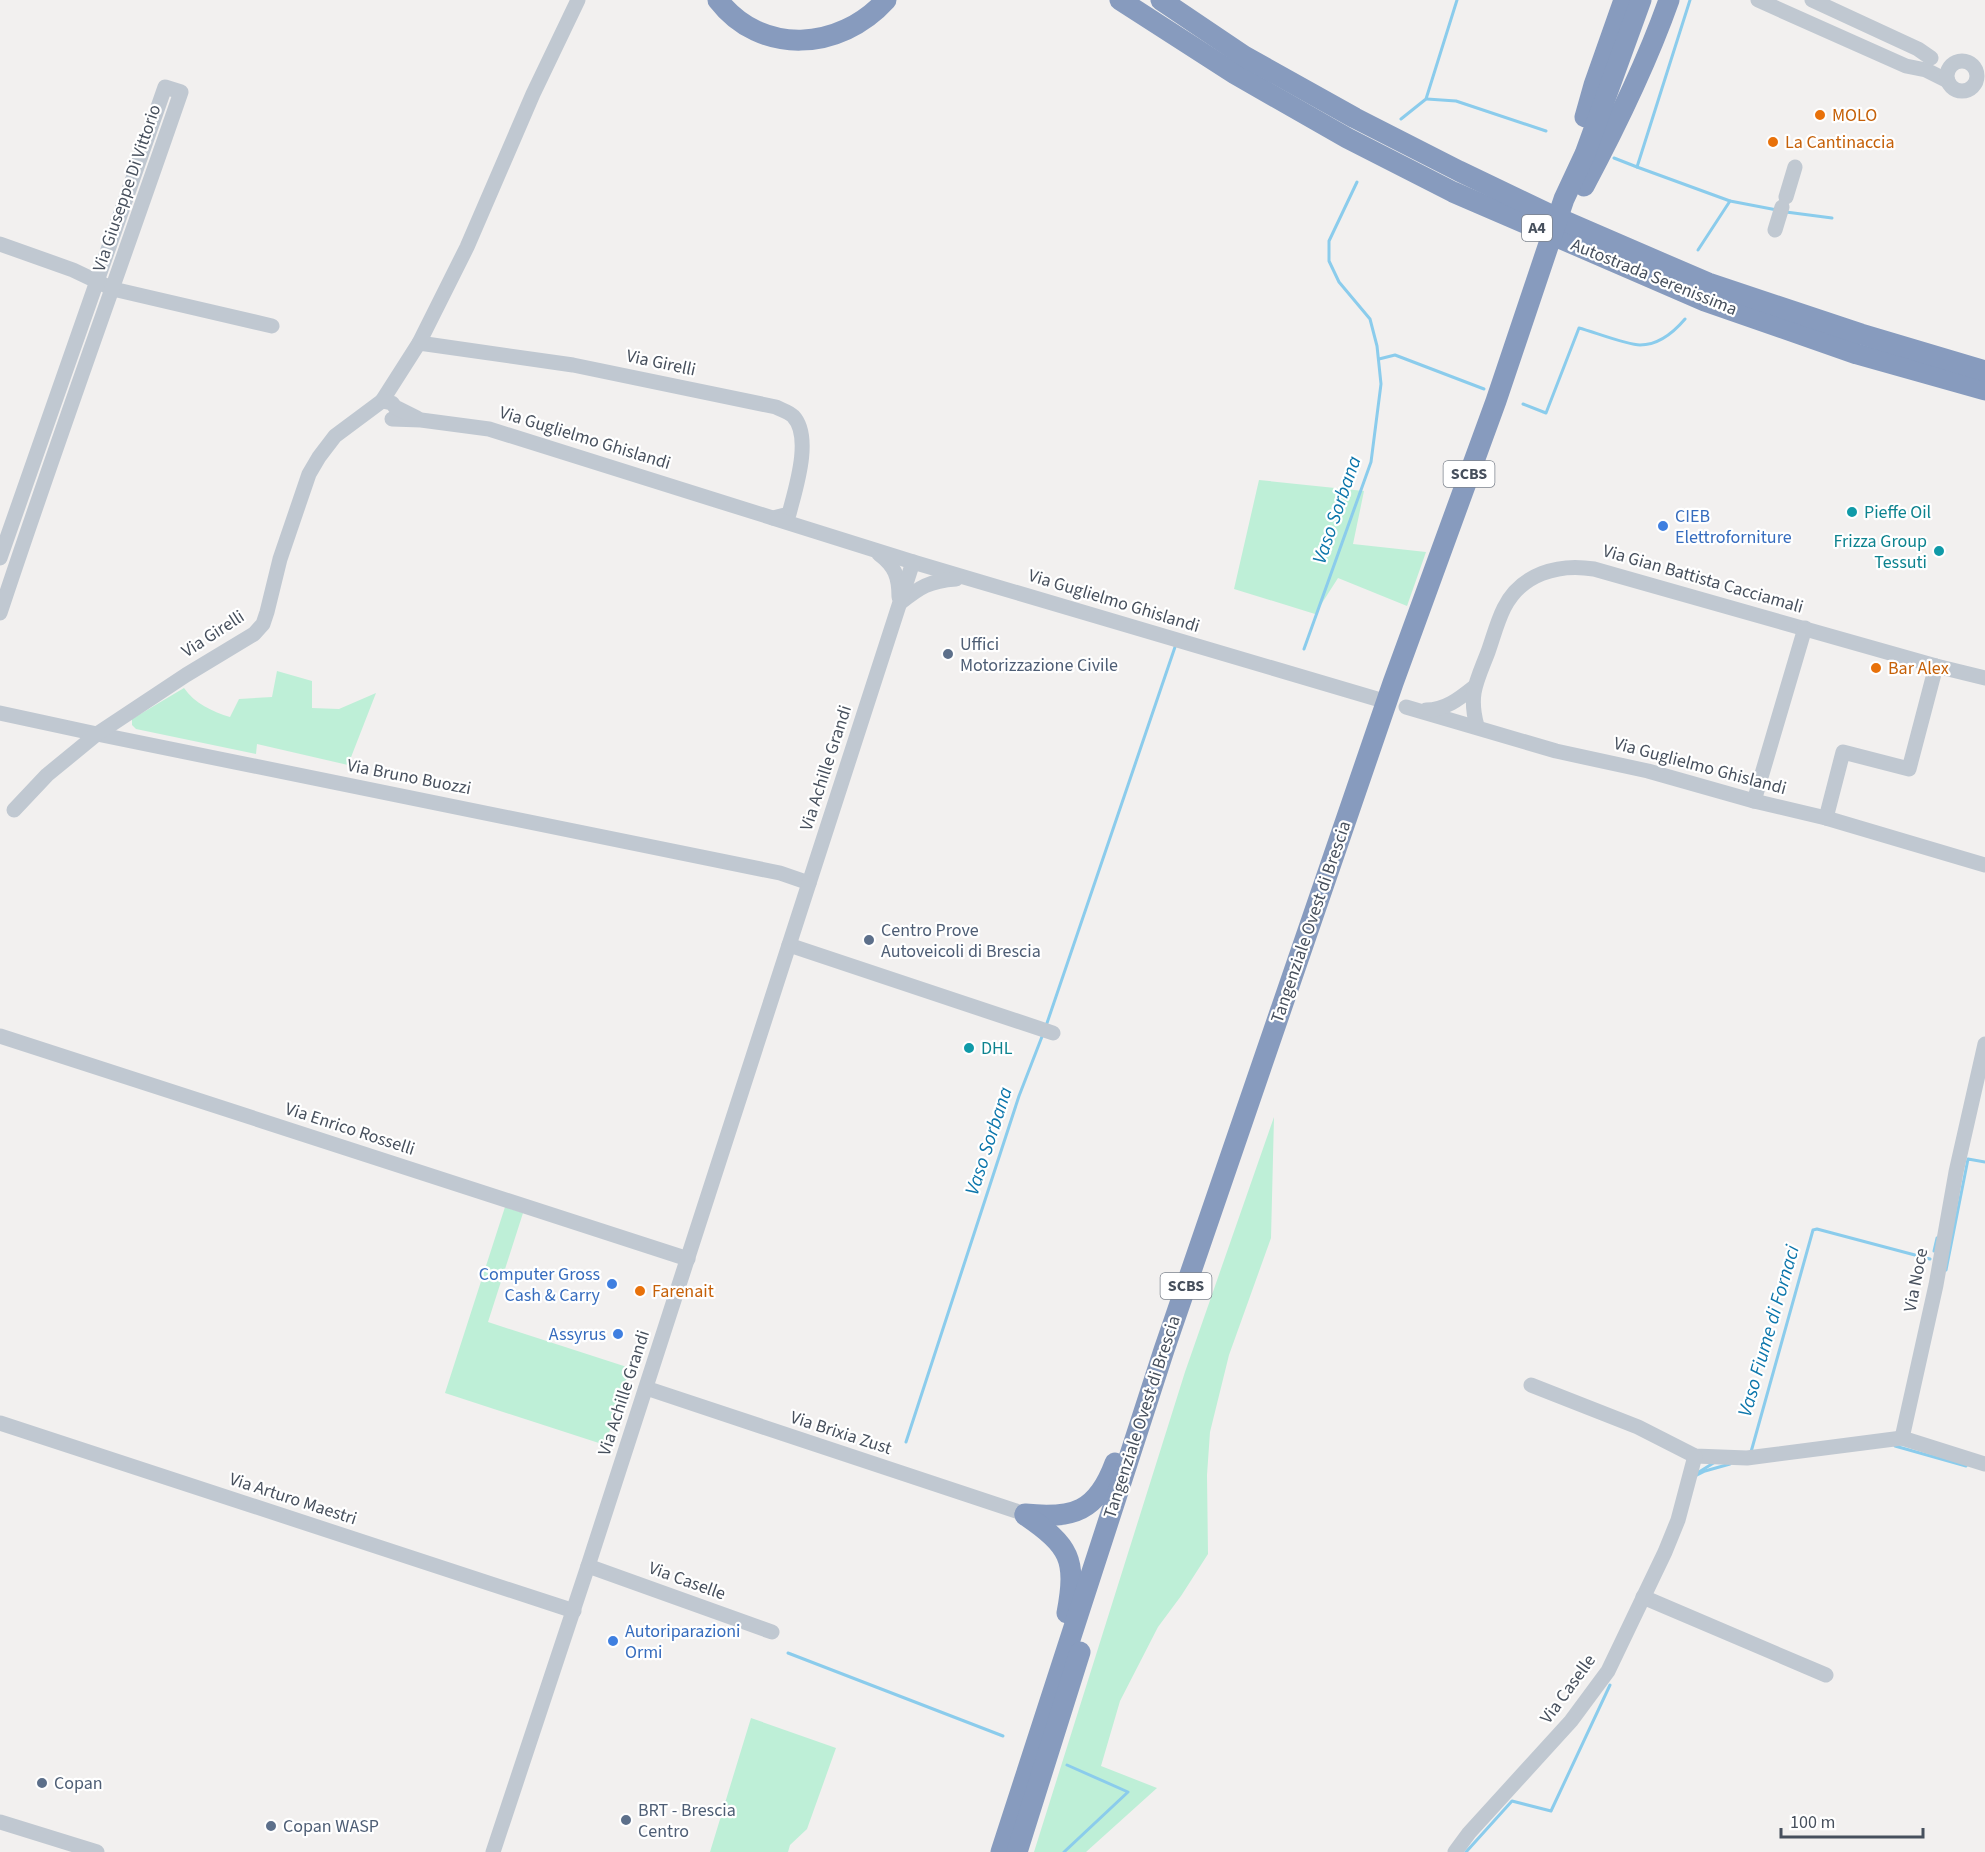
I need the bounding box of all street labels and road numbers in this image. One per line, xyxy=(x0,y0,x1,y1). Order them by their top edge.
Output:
street label: Via Giuseppe Di Vittorio xyxy=(87,101,167,275)
road number: A4 xyxy=(1522,215,1552,241)
street label: Autostrada Serenissima xyxy=(1567,232,1741,322)
street label: Via Girelli xyxy=(624,343,698,383)
street label: Via Guglielmo Ghislandi xyxy=(496,400,674,476)
road number: SCBS xyxy=(1444,461,1494,487)
street label: Via Gian Battista Cacciamali xyxy=(1600,538,1806,620)
street label: Via Guglielmo Ghislandi xyxy=(1025,563,1203,639)
street label: Via Girelli xyxy=(177,604,249,664)
street label: Via Achille Grandi xyxy=(794,702,858,834)
street label: Via Guglielmo Ghislandi xyxy=(1611,731,1789,801)
street label: Via Bruno Buozzi xyxy=(345,753,473,801)
street label: Tangenziale Ovest di Brescia xyxy=(1265,818,1357,1026)
street label: Via Enrico Rosselli xyxy=(282,1096,418,1162)
street label: Via Noce xyxy=(1898,1246,1934,1314)
road number: SCBS xyxy=(1160,1273,1212,1299)
street label: Tangenziale Ovest di Brescia xyxy=(1097,1312,1187,1522)
street label: Via Achille Grandi xyxy=(592,1327,656,1459)
street label: Via Brixia Zust xyxy=(787,1405,895,1461)
street label: Via Arturo Maestri xyxy=(226,1467,360,1531)
street label: Via Caselle xyxy=(645,1556,729,1606)
street label: Via Caselle xyxy=(1534,1649,1602,1729)

